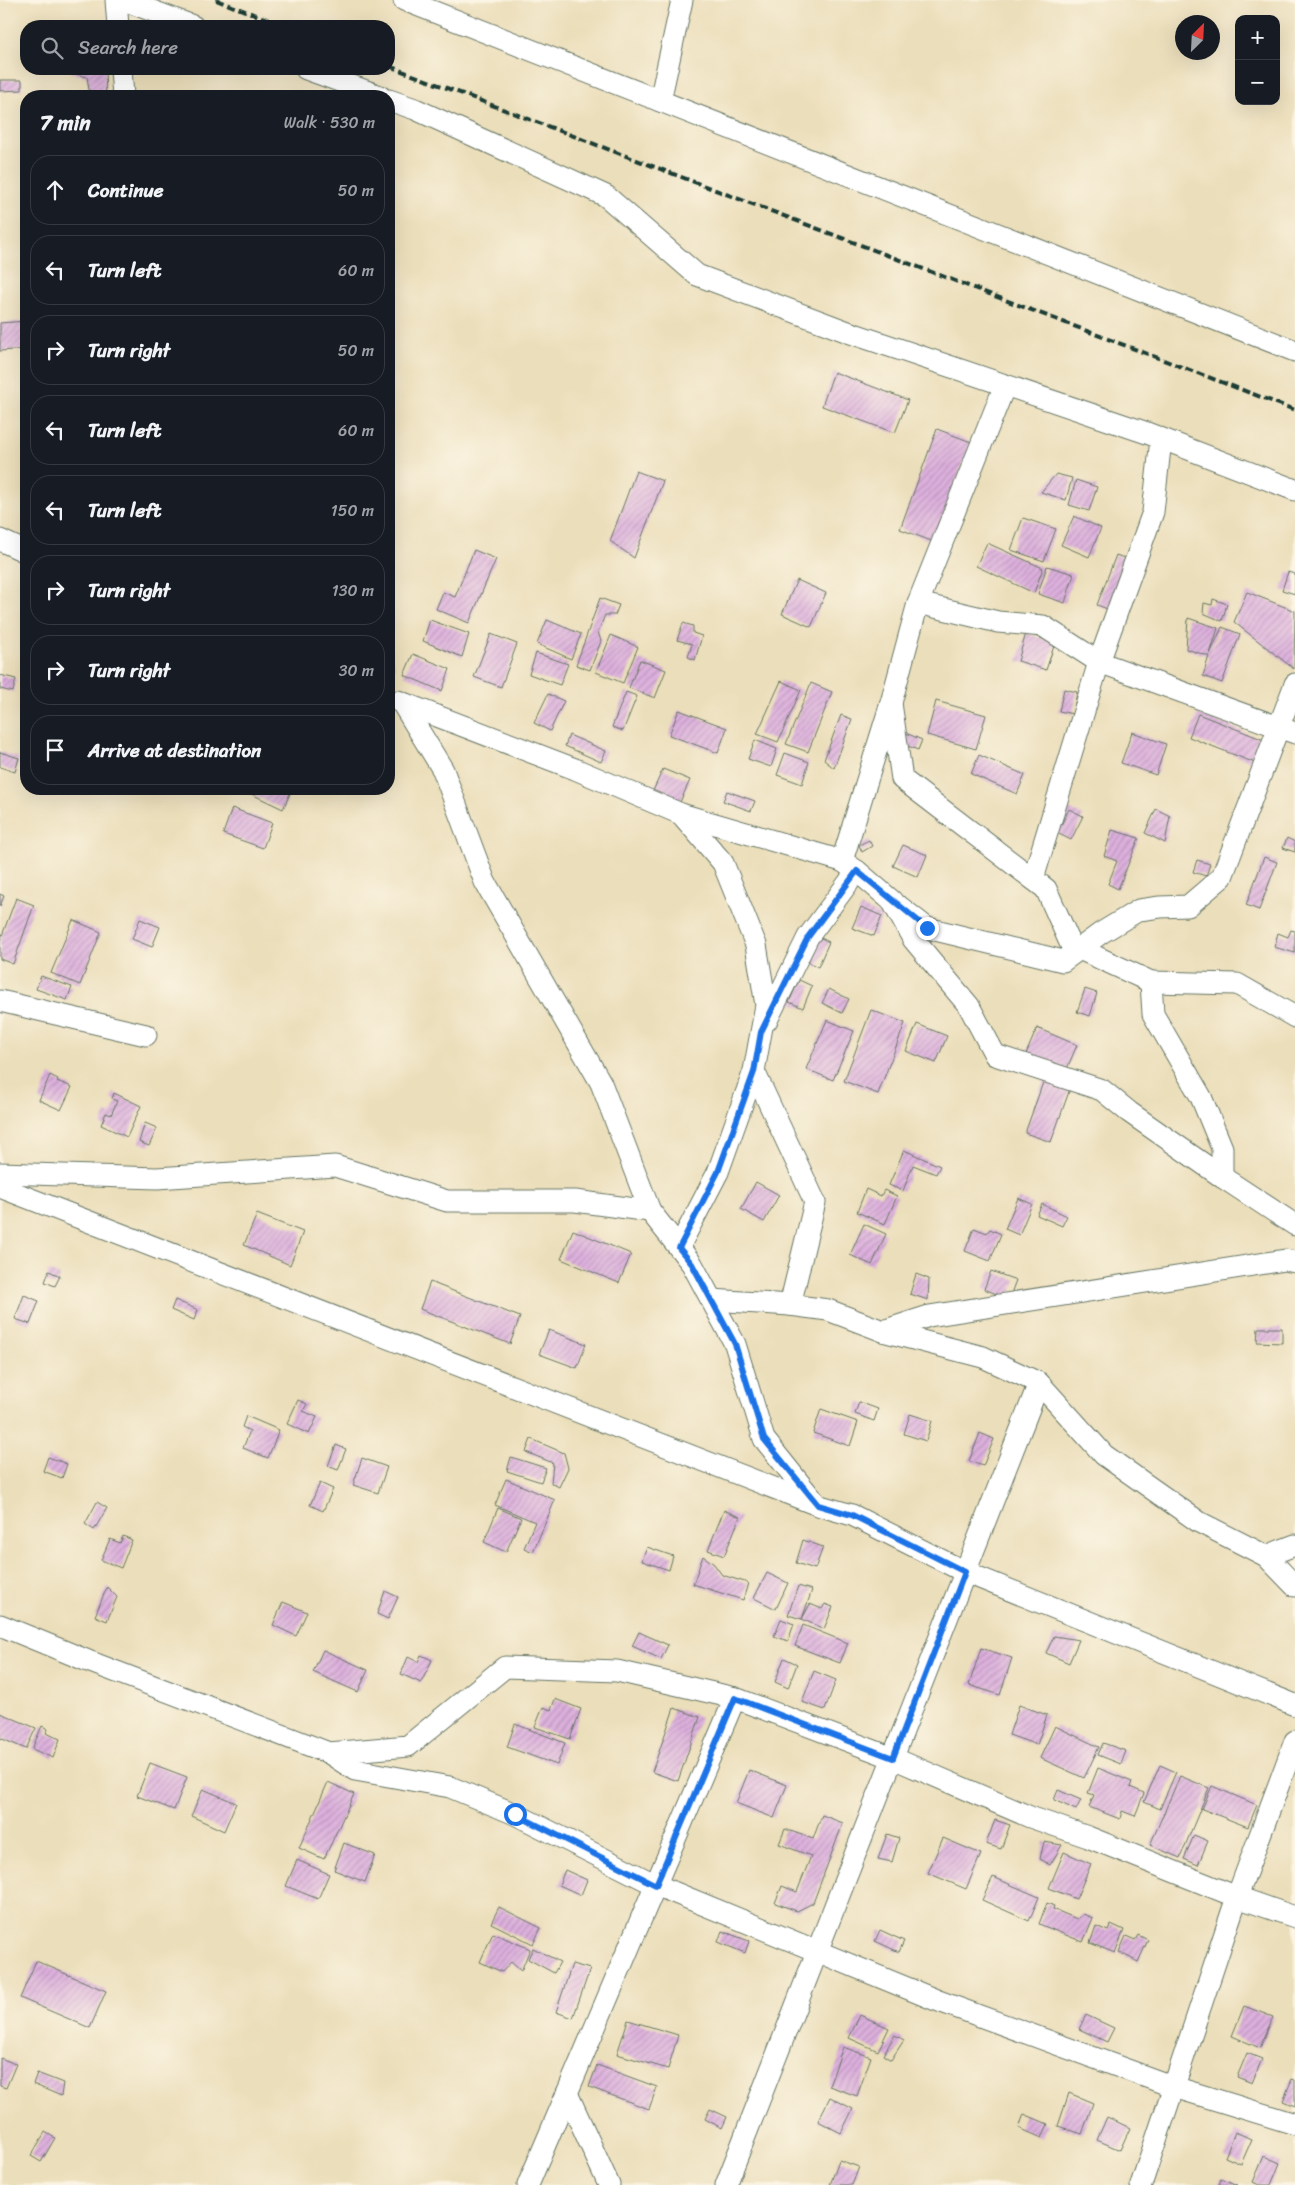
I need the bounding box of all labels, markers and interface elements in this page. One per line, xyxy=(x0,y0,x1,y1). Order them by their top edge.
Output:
north arrow xyxy=(1175,15,1220,60)
map controls xyxy=(1235,15,1280,105)
button: + xyxy=(1235,15,1280,60)
search box xyxy=(20,20,395,75)
text: Search here xyxy=(78,31,178,64)
icon: search xyxy=(38,34,66,62)
button: − xyxy=(1235,60,1280,105)
text: 7 min xyxy=(40,104,91,142)
text: Walk · 530 m xyxy=(284,108,375,137)
text: Continue xyxy=(88,174,164,207)
icon: ahead xyxy=(41,176,69,204)
text: 50 m xyxy=(338,176,374,205)
text: Turn left xyxy=(88,254,161,287)
icon: left xyxy=(41,256,69,284)
text: 60 m xyxy=(338,256,374,285)
text: Turn right xyxy=(88,334,170,367)
icon: right xyxy=(41,336,69,364)
text: 50 m xyxy=(338,336,374,365)
text: Turn left xyxy=(88,414,161,447)
icon: left xyxy=(41,416,69,444)
text: 60 m xyxy=(338,416,374,445)
text: Turn left xyxy=(88,494,161,527)
icon: left xyxy=(41,496,69,524)
text: 150 m xyxy=(331,496,374,525)
text: Turn right xyxy=(88,574,170,607)
icon: right xyxy=(41,576,69,604)
text: 130 m xyxy=(332,576,374,605)
text: Turn right xyxy=(88,654,170,687)
icon: right xyxy=(41,656,69,684)
text: 30 m xyxy=(339,656,374,685)
text: Arrive at destination xyxy=(88,734,261,767)
icon: arrive xyxy=(41,736,69,764)
route end xyxy=(916,917,939,940)
route start xyxy=(504,1803,527,1826)

